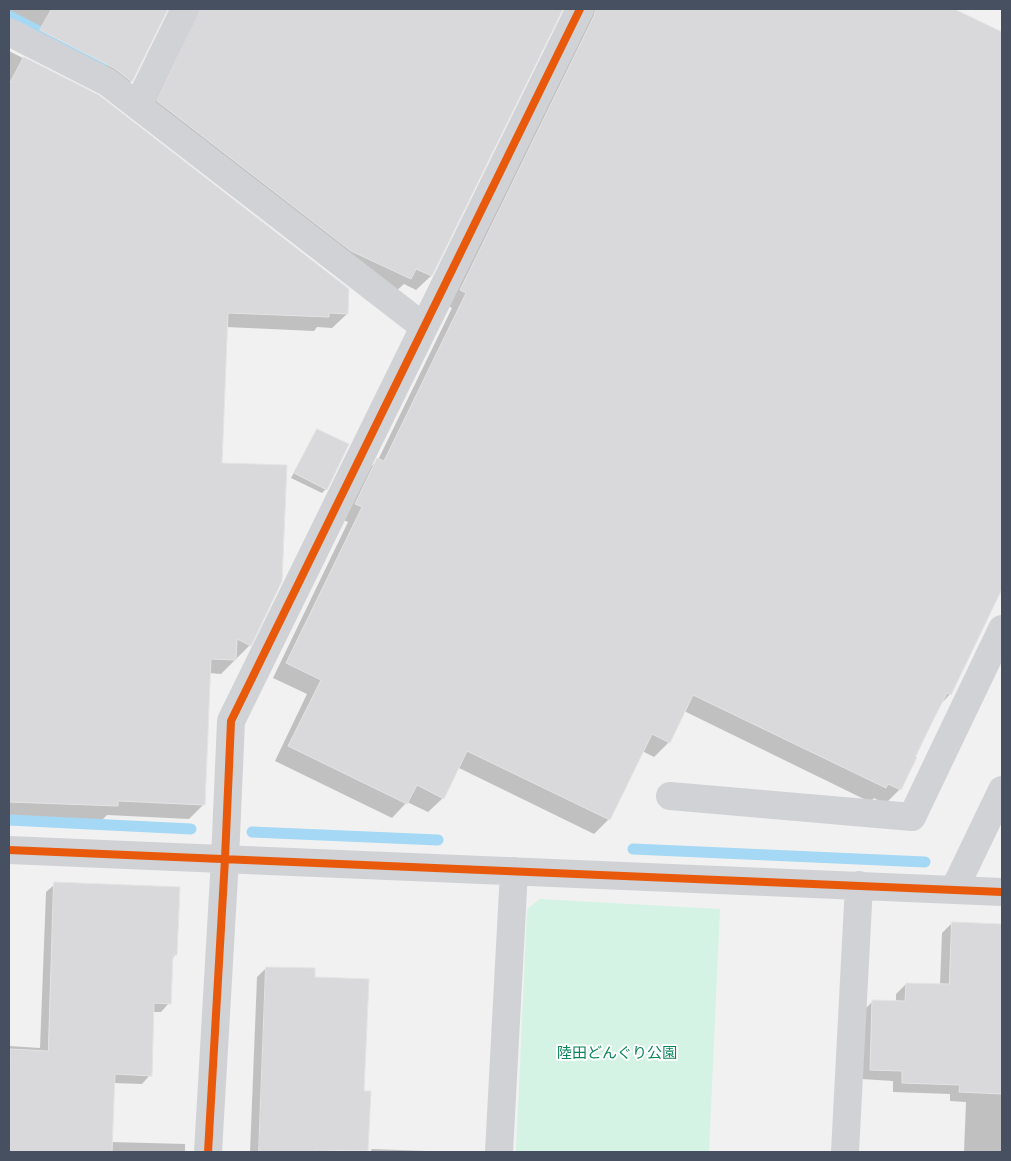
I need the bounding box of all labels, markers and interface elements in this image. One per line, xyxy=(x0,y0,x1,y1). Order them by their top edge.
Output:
park label: 陸田どんぐり公園 xyxy=(557,1045,677,1063)

